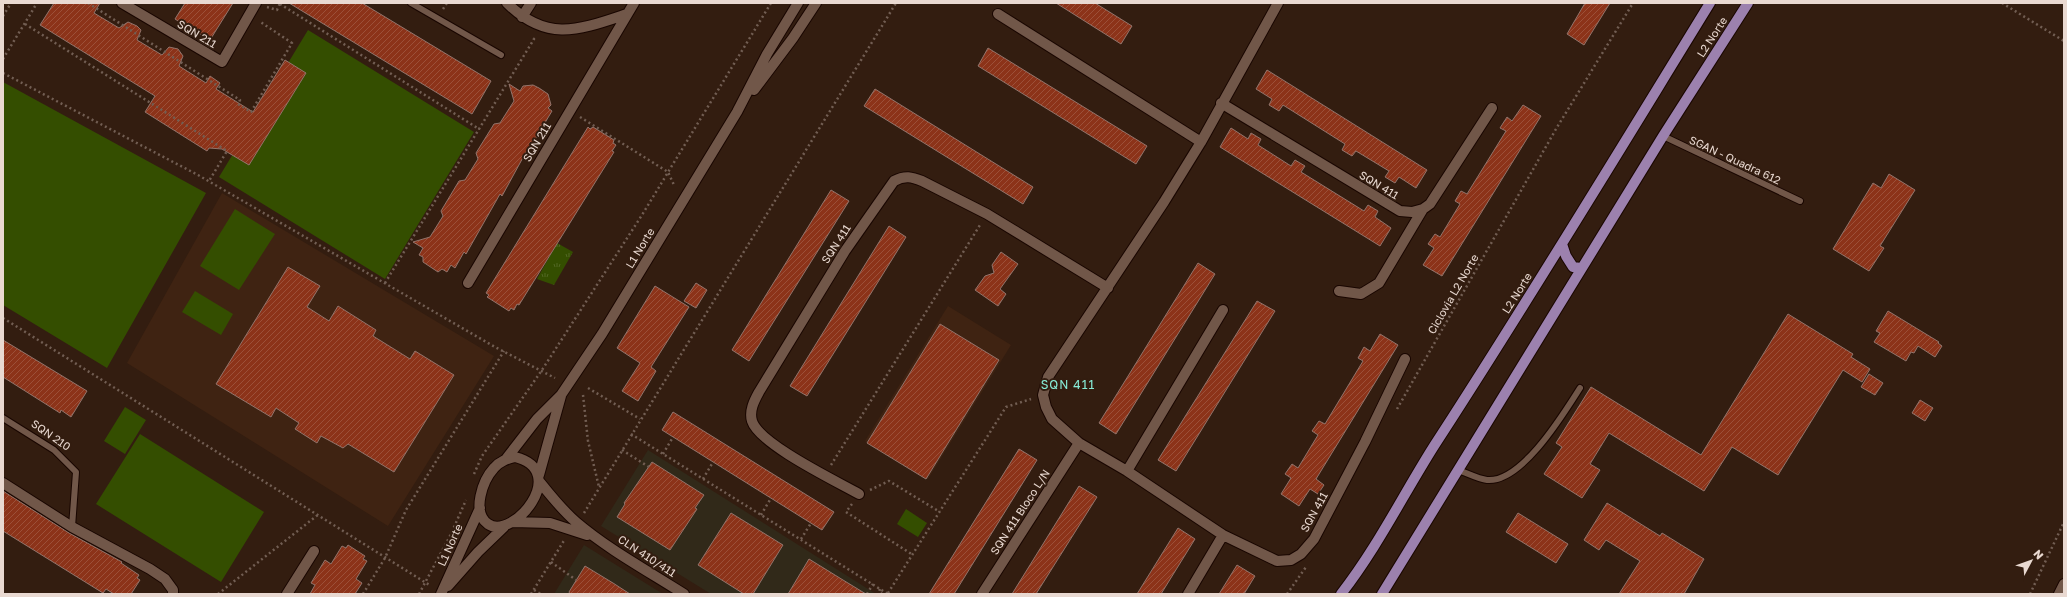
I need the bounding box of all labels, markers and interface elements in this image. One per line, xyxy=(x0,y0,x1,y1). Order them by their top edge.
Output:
street label: L2 Norte xyxy=(1694,14,1729,59)
street label: SQN 211 xyxy=(175,17,219,50)
street label: SQN 211 xyxy=(520,120,553,164)
street label: SGAN - Quadra 612 xyxy=(1687,133,1783,186)
street label: SQN 411 xyxy=(1357,168,1401,201)
street label: SQN 411 xyxy=(818,222,853,266)
street label: L1 Norte xyxy=(623,225,657,270)
street label: Ciclovia L2 Norte xyxy=(1424,252,1481,336)
street label: L2 Norte xyxy=(1499,270,1534,316)
district label: SQN 411 xyxy=(1041,377,1095,392)
street label: SQN 210 xyxy=(29,416,74,453)
street label: SQN 411 Bloco L/N xyxy=(987,467,1052,557)
street label: SQN 411 xyxy=(1297,490,1330,534)
street label: L1 Norte xyxy=(435,522,465,568)
street label: CLN 410/411 xyxy=(616,532,679,579)
north arrow xyxy=(2011,541,2051,581)
text: N xyxy=(2031,547,2047,562)

